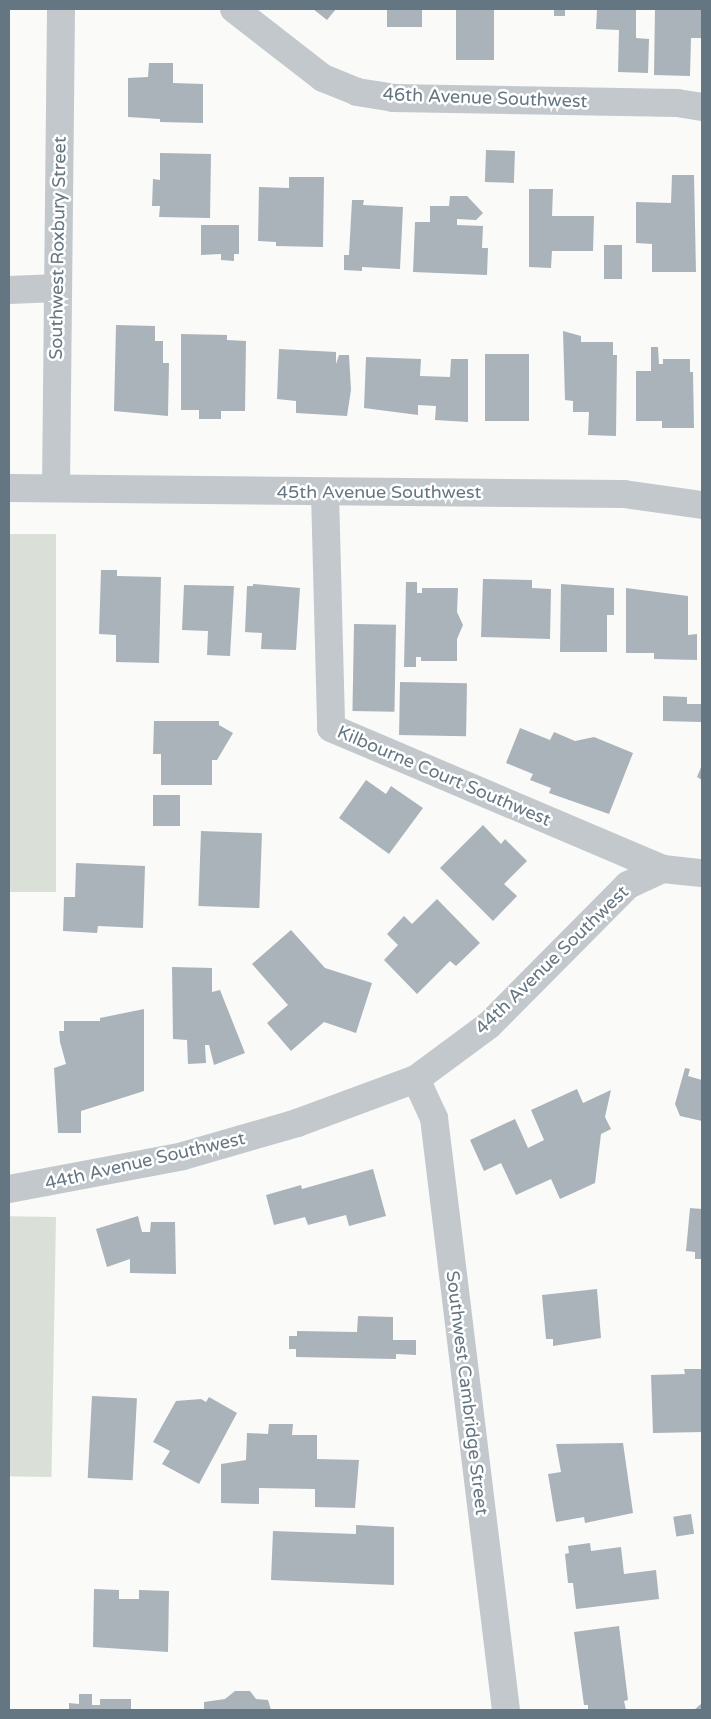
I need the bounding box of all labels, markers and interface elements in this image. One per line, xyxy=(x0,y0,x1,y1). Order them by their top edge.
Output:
street label: 46th Avenue Southwest xyxy=(382,84,588,112)
street label: Southwest Roxbury Street xyxy=(45,136,71,360)
street label: 45th Avenue Southwest xyxy=(277,481,481,503)
street label: Kilbourne Court Southwest xyxy=(334,721,554,831)
street label: 44th Avenue Southwest xyxy=(471,881,633,1039)
street label: 44th Avenue Southwest xyxy=(43,1127,247,1195)
street label: Southwest Cambridge Street xyxy=(441,1270,493,1516)

